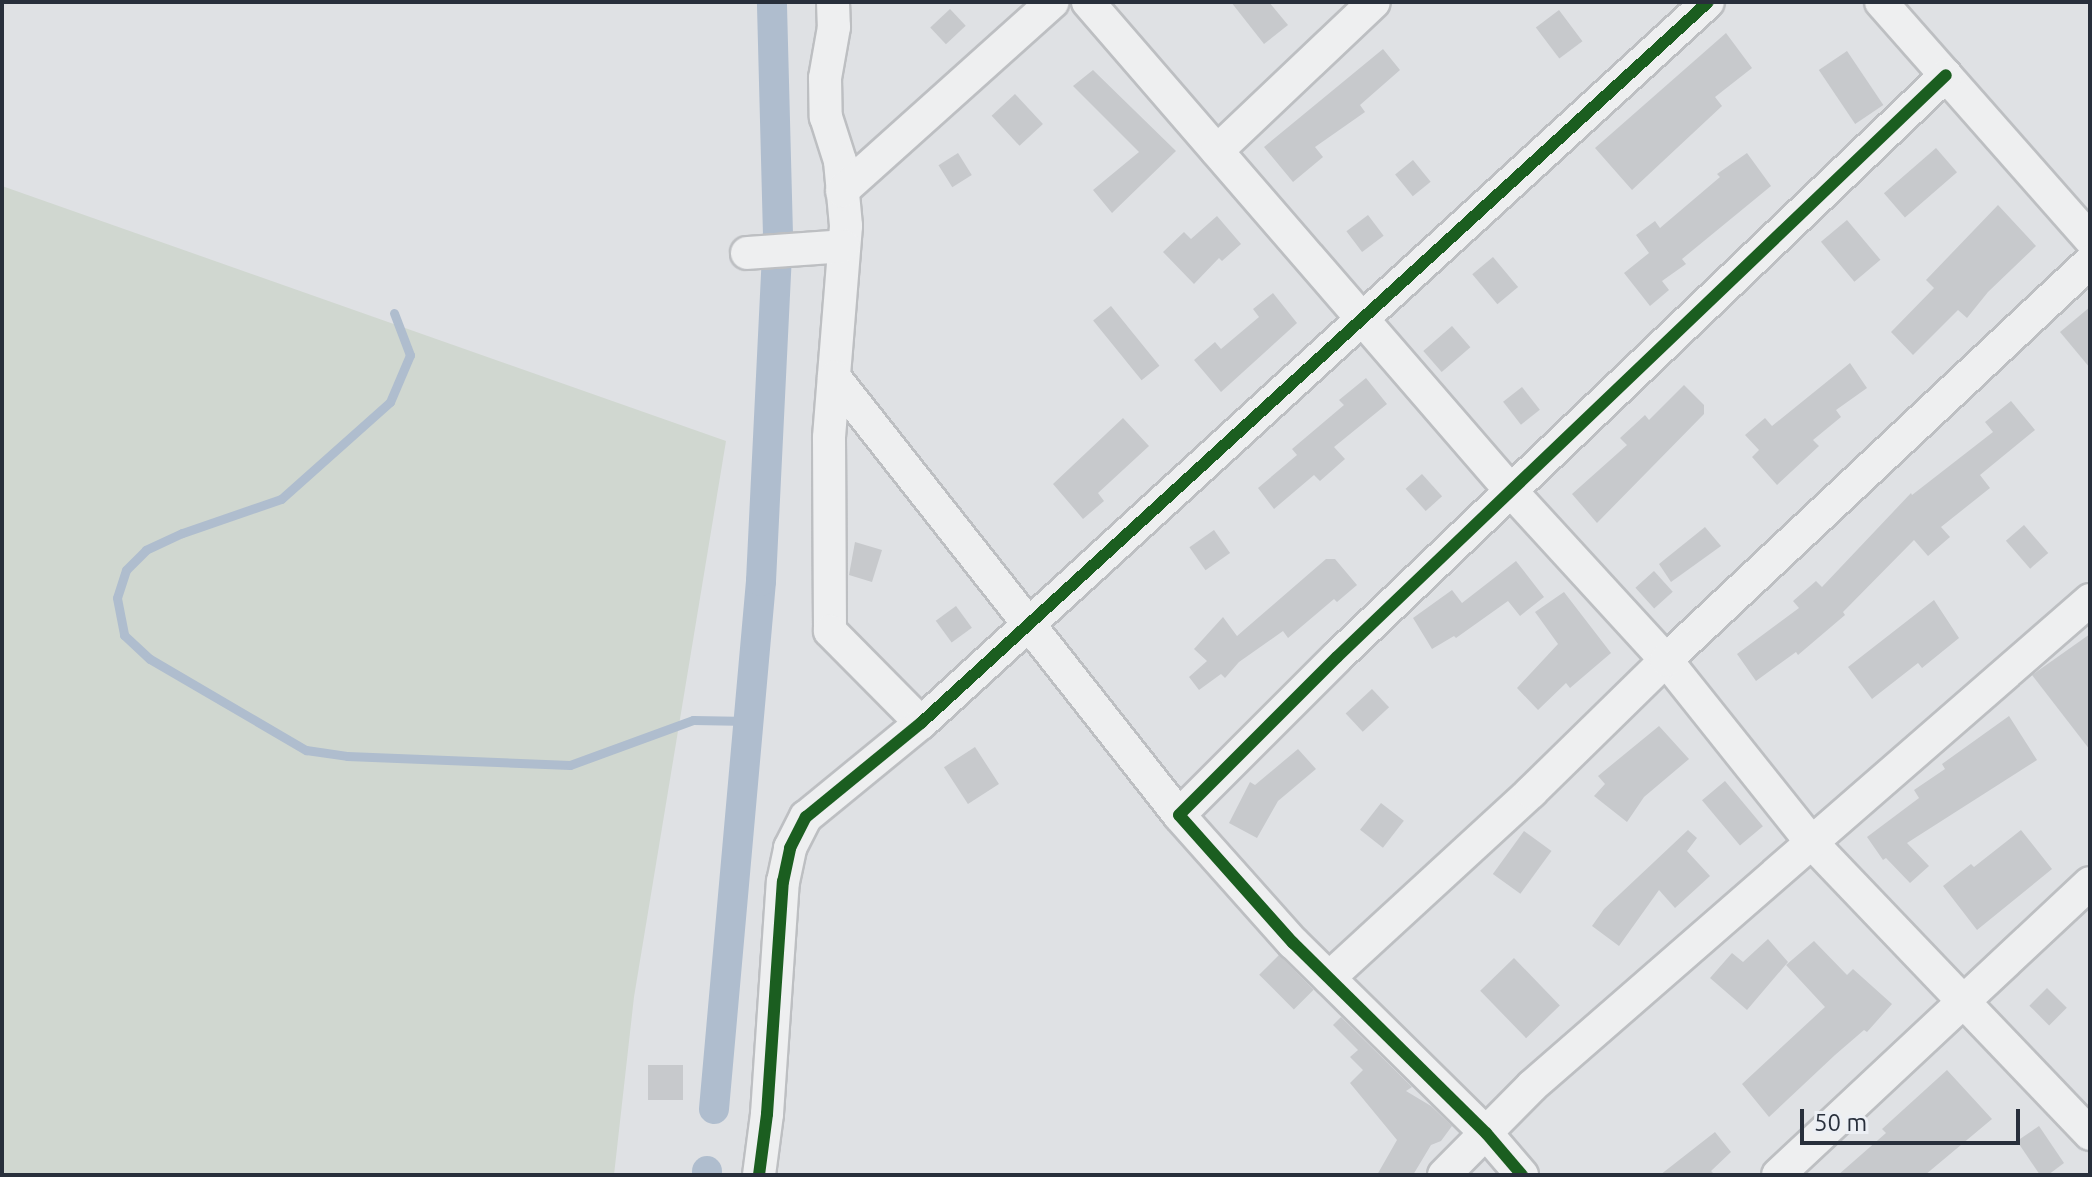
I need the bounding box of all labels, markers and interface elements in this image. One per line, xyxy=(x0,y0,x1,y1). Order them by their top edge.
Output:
scale bar xyxy=(1804,1093,2024,1143)
text: 50 m xyxy=(1814,1109,1867,1136)

